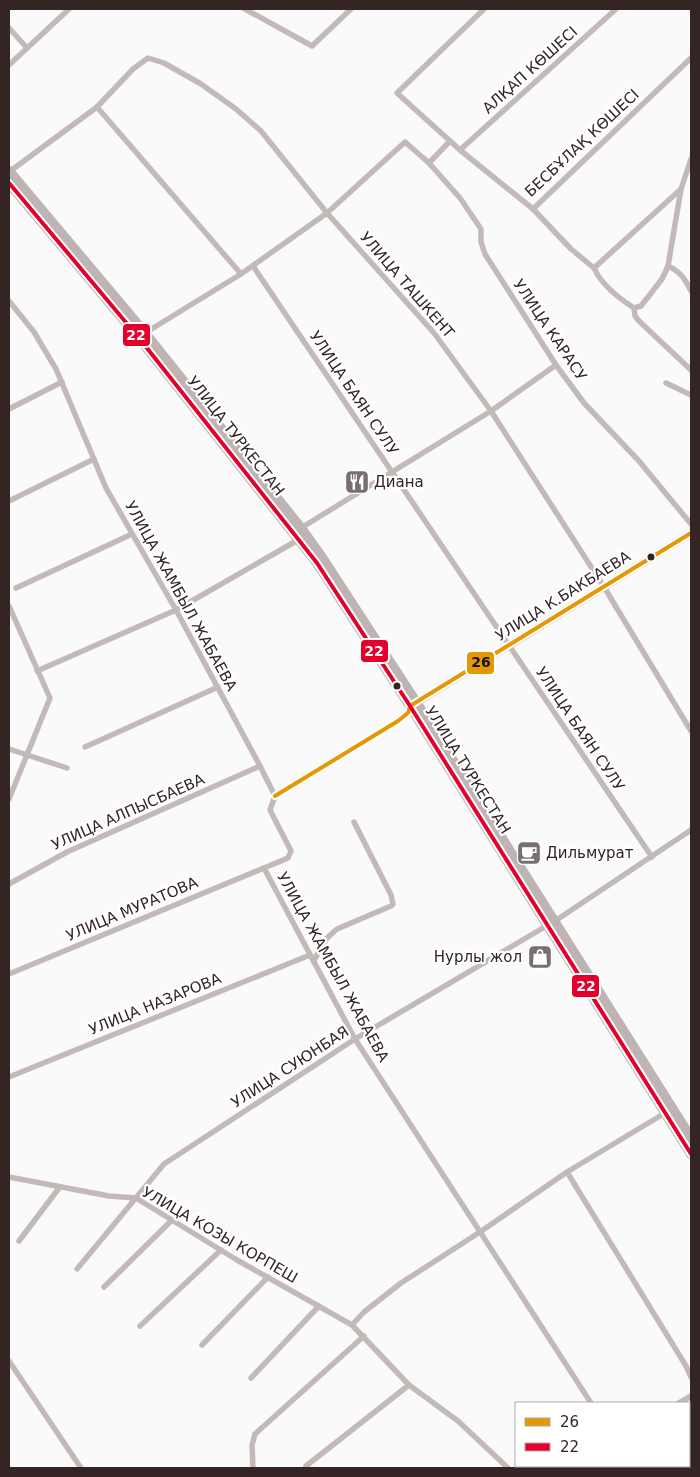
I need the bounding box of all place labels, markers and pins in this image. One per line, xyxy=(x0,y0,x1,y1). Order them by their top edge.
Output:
restaurant icon: Диана xyxy=(344,469,370,495)
place label: Диана xyxy=(374,473,424,491)
unlabelled marker xyxy=(646,552,656,562)
unlabelled marker xyxy=(392,681,402,691)
cafe icon: Дильмурат xyxy=(516,840,542,866)
place label: Дильмурат xyxy=(546,844,634,862)
shop icon: Нурлы жол xyxy=(527,944,553,970)
place label: Нурлы жол xyxy=(434,948,522,966)

